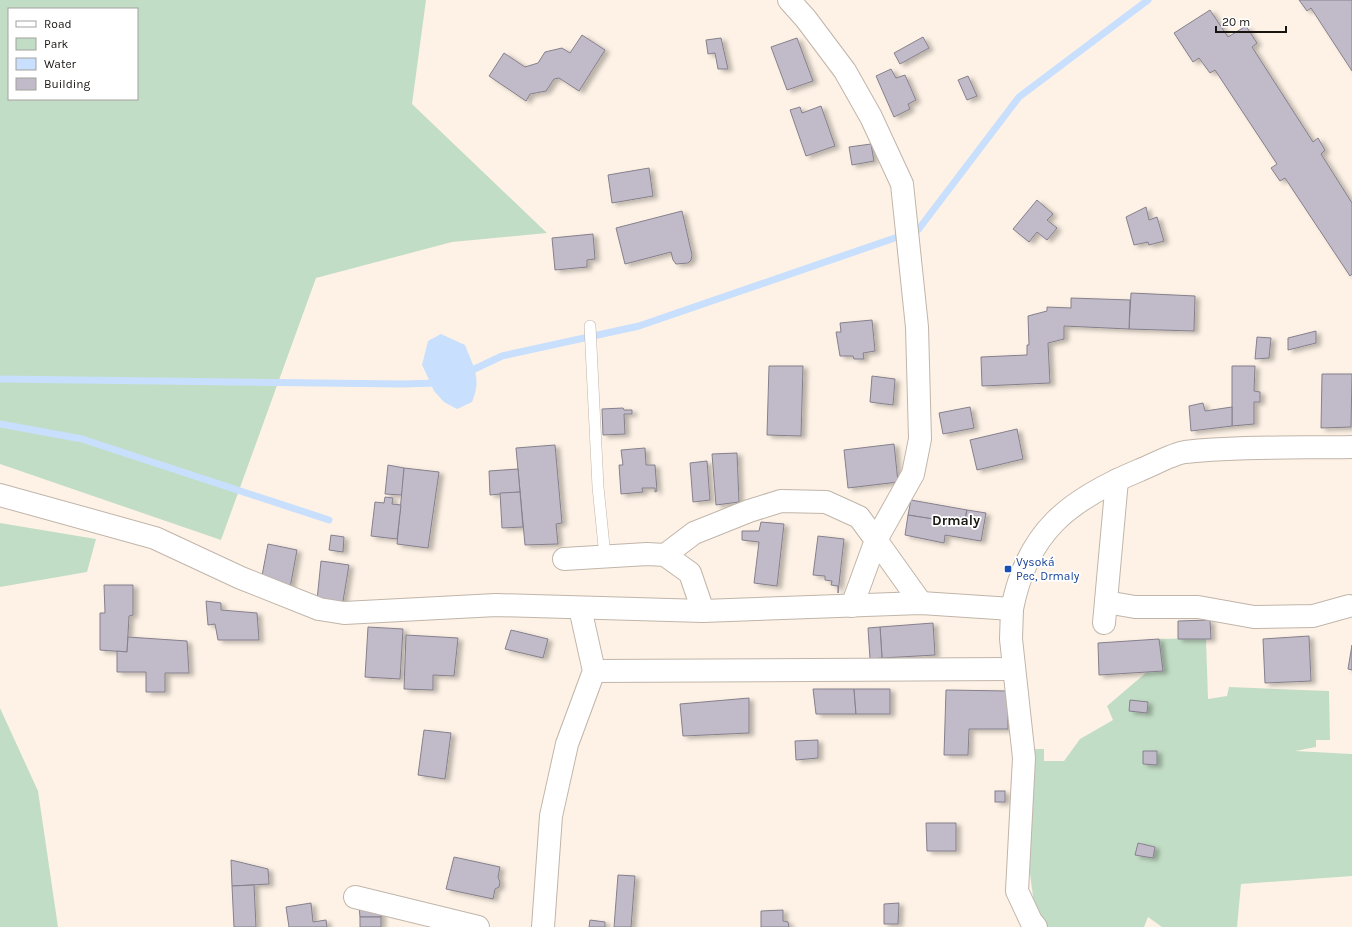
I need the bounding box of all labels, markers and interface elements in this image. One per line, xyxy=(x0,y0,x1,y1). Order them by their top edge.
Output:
legend xyxy=(8,8,138,100)
scale bar xyxy=(1216,8,1286,34)
text: 20 m xyxy=(1222,15,1250,29)
text: Road xyxy=(44,17,72,31)
text: Park xyxy=(44,37,69,51)
text: Water xyxy=(44,57,77,71)
text: Building xyxy=(44,77,91,91)
district label: Drmaly xyxy=(932,512,980,529)
place label: Vysoká Pec, Drmaly xyxy=(1016,555,1080,583)
marker: Vysoká Pec, Drmaly xyxy=(1003,564,1013,574)

